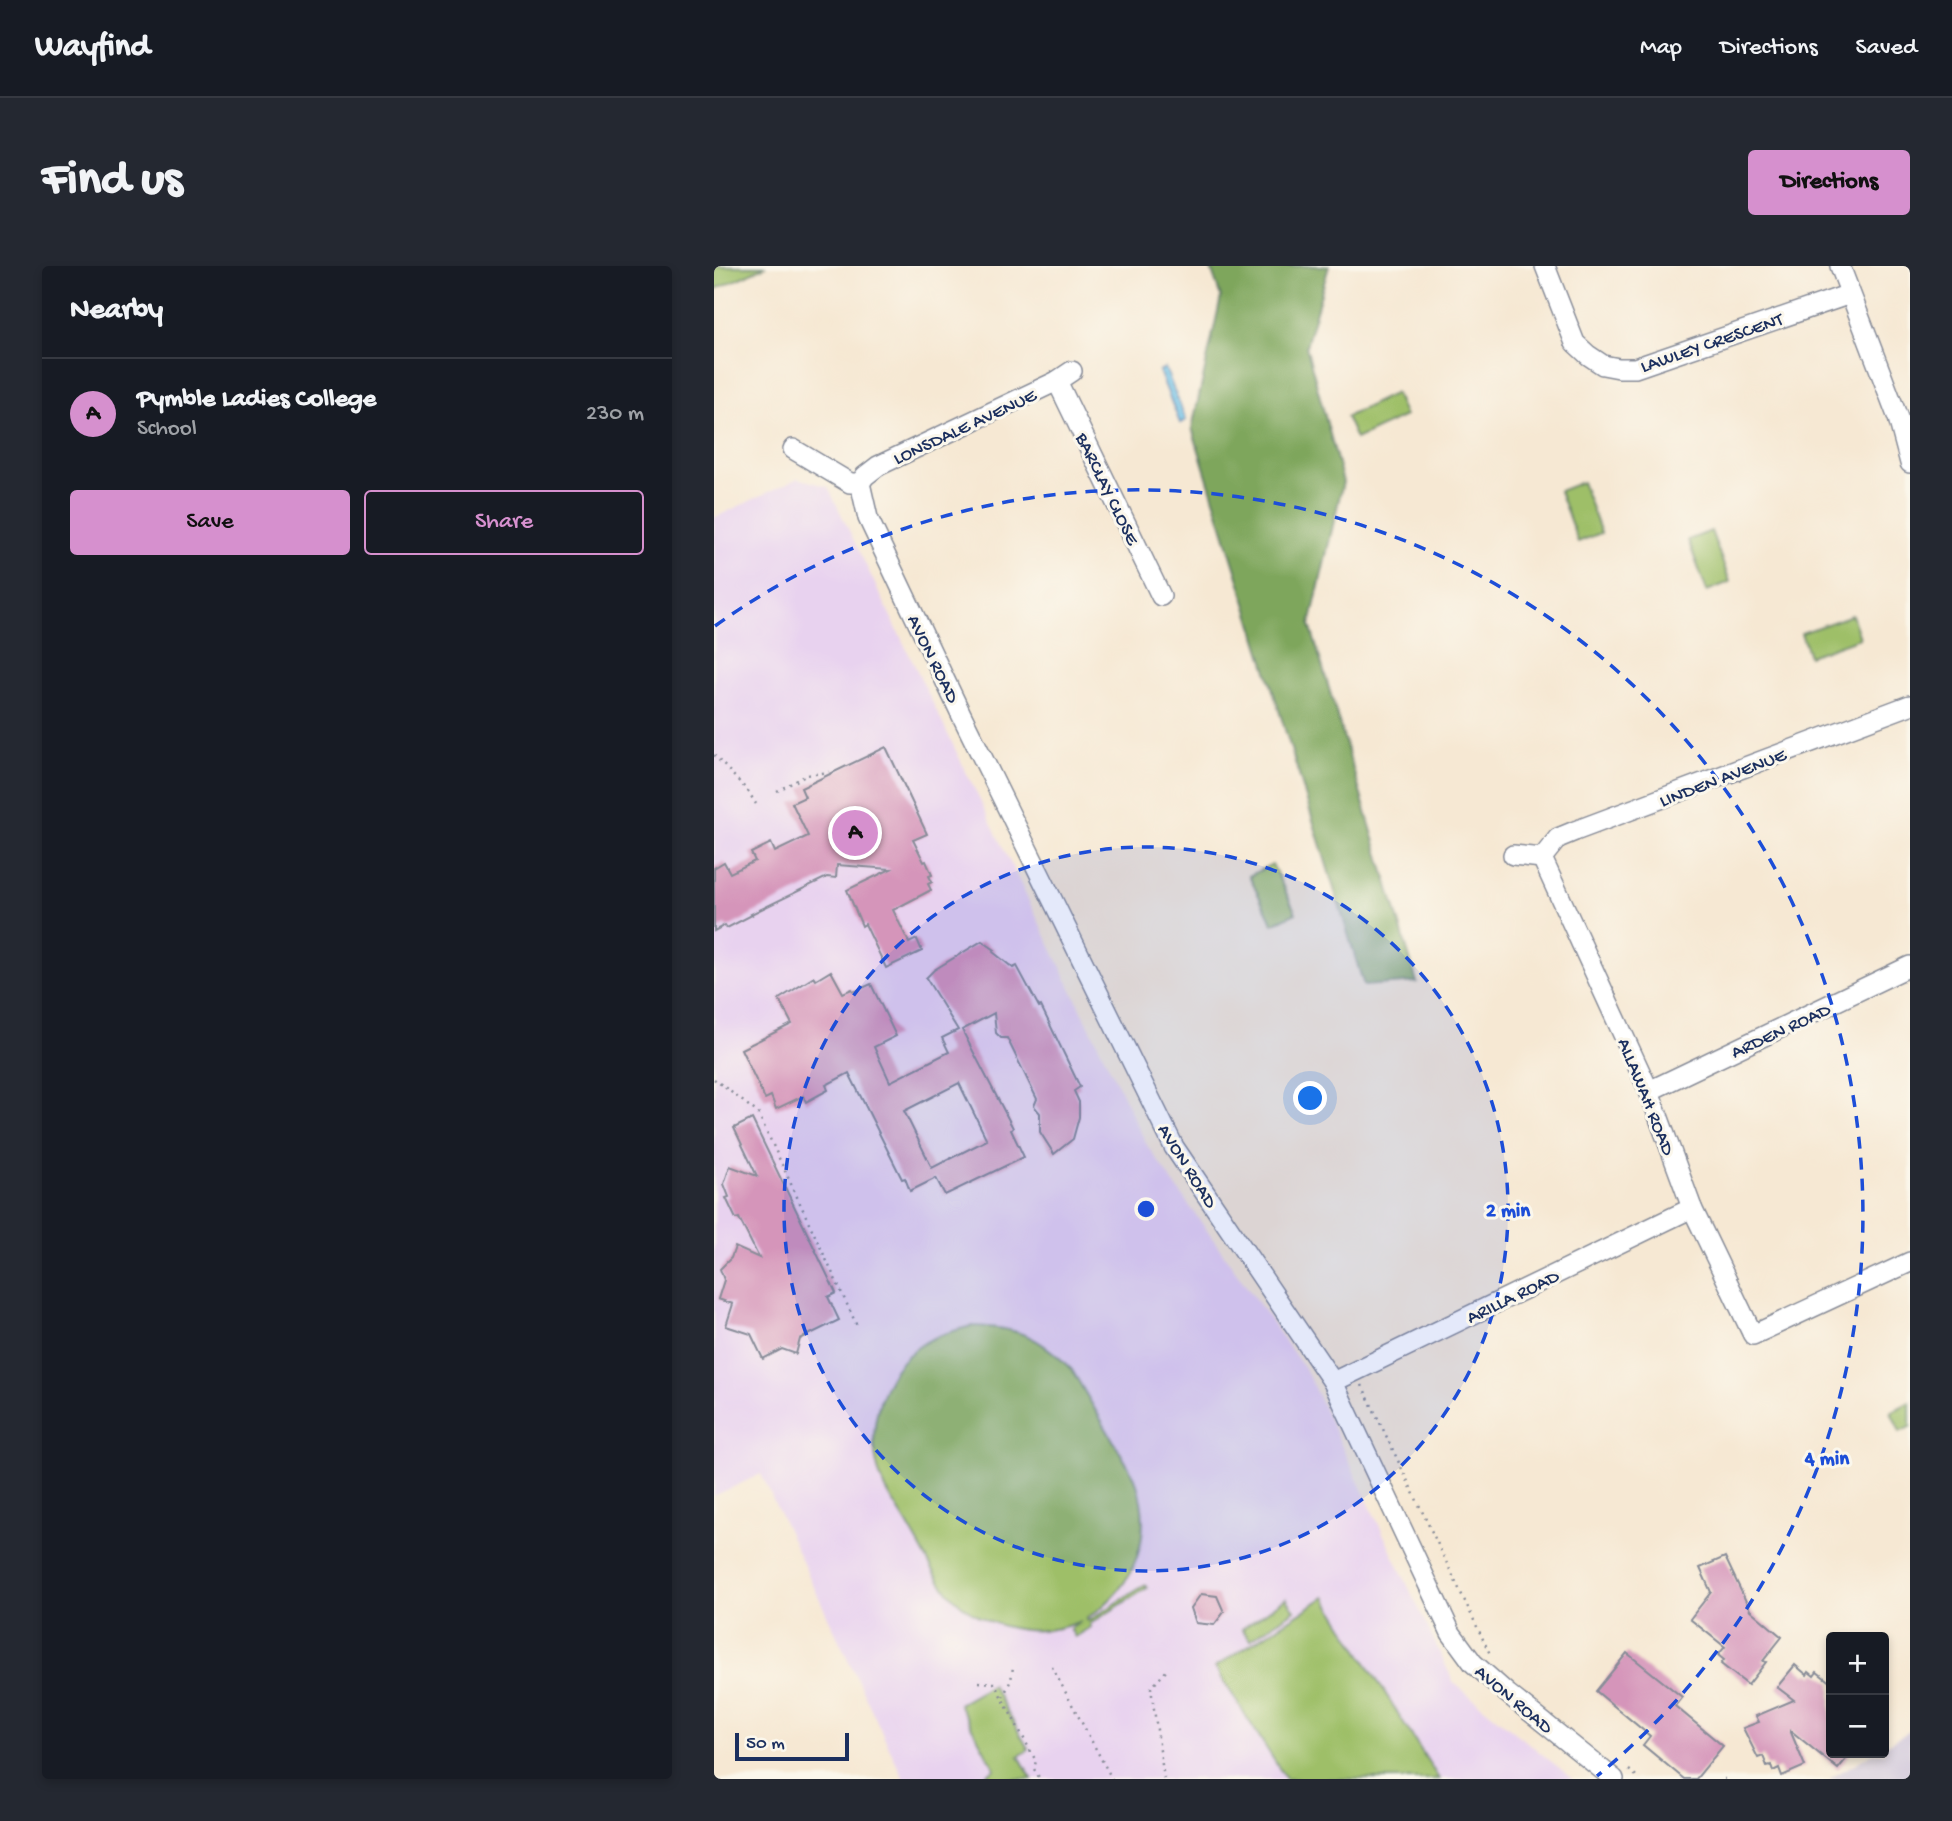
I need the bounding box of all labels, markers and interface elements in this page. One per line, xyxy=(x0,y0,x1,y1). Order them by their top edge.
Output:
text: Wayfind xyxy=(35,29,150,67)
text: Map xyxy=(1640,34,1682,63)
text: Directions xyxy=(1720,34,1818,63)
text: Saved xyxy=(1856,34,1917,63)
button: Directions xyxy=(1748,150,1910,215)
text: Find us xyxy=(42,153,182,211)
text: Nearby xyxy=(70,294,163,329)
street label: LAWLEY CRESCENT xyxy=(1638,309,1787,379)
street label: LONSDALE AVENUE xyxy=(890,384,1042,471)
text: Pymble Ladies College xyxy=(137,385,376,416)
text: A xyxy=(86,401,100,428)
text: 230 m xyxy=(586,401,644,428)
text: School xyxy=(137,416,197,443)
street label: BARCLAY CLOSE xyxy=(1068,429,1143,550)
button: Save xyxy=(70,490,350,555)
button: Share xyxy=(364,490,644,555)
street label: AVON ROAD xyxy=(901,612,963,708)
street label: LINDEN AVENUE xyxy=(1657,744,1791,814)
pin: A xyxy=(832,807,878,859)
street label: ARDEN ROAD xyxy=(1728,999,1836,1065)
street label: ALLAWAH ROAD xyxy=(1611,1036,1679,1160)
your location xyxy=(1293,1081,1327,1115)
street label: AVON ROAD xyxy=(1151,1120,1221,1214)
centre of rings xyxy=(1134,1197,1158,1221)
text: 2 min xyxy=(1486,1200,1531,1225)
street label: ARILLA ROAD xyxy=(1463,1266,1564,1330)
text: 4 min xyxy=(1804,1448,1850,1473)
map controls xyxy=(1826,1632,1889,1758)
button: + xyxy=(1826,1632,1889,1695)
street label: AVON ROAD xyxy=(1469,1661,1557,1740)
button: − xyxy=(1826,1695,1889,1758)
scale bar xyxy=(735,1730,849,1762)
text: 50 m xyxy=(746,1733,785,1756)

